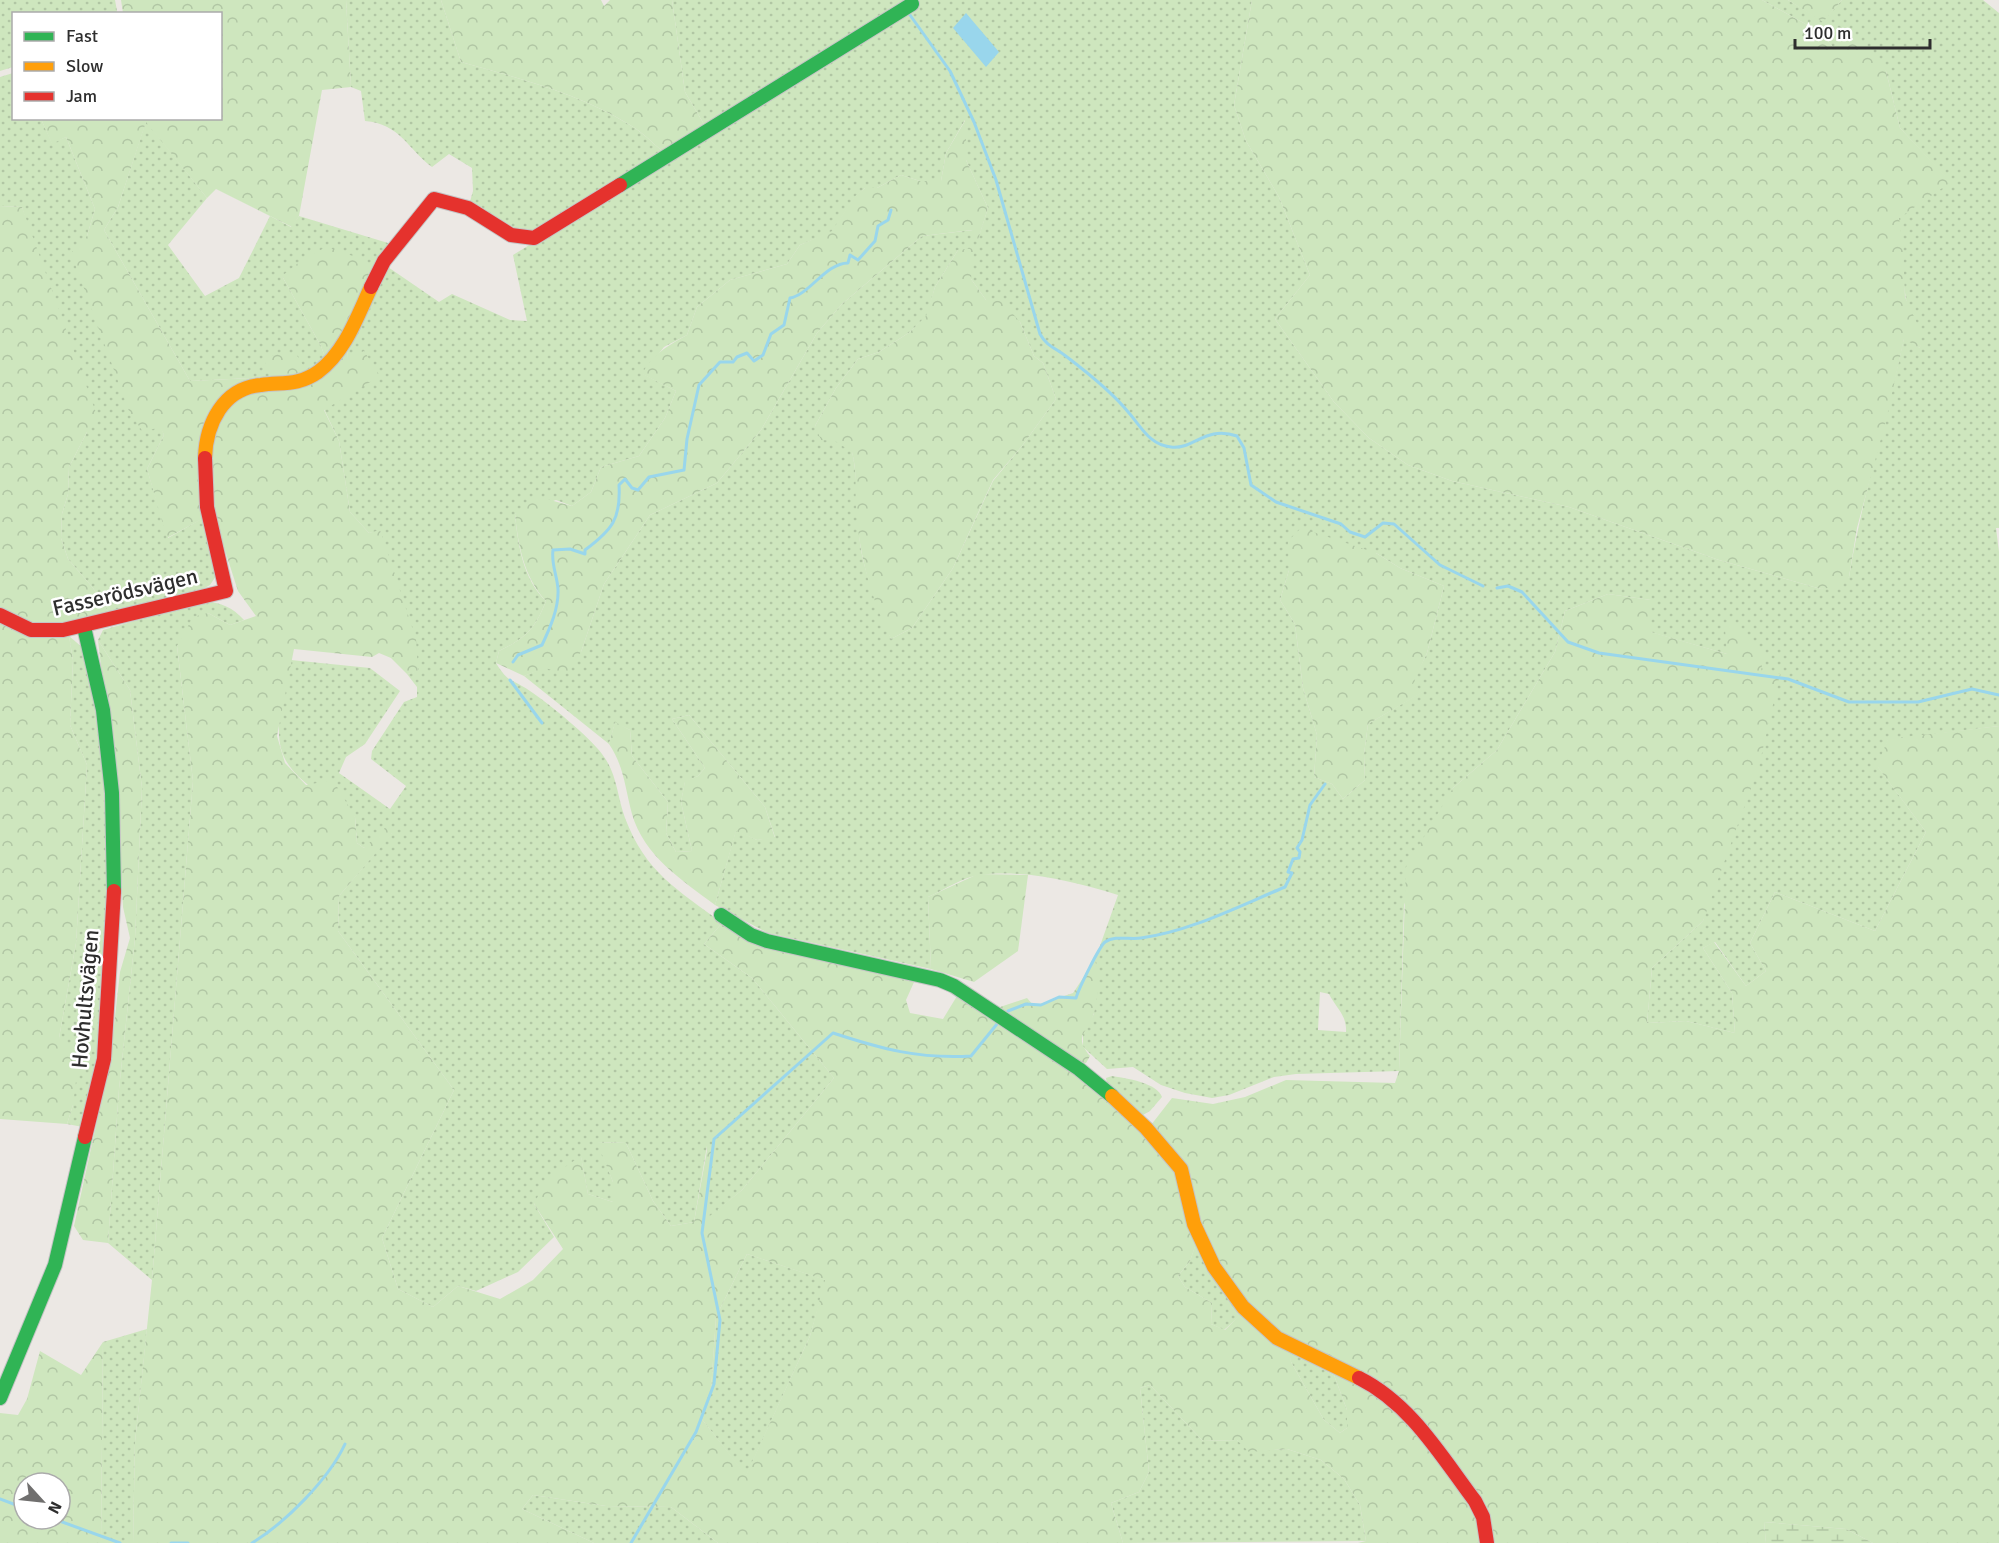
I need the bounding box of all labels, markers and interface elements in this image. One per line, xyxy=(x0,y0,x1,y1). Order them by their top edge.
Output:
legend xyxy=(12,12,222,120)
scale bar xyxy=(1795,12,1930,50)
text: 100 m xyxy=(1804,22,1851,44)
text: Fast xyxy=(66,25,98,47)
text: Slow xyxy=(66,55,103,77)
text: Jam xyxy=(66,85,97,107)
street label: Fasserödsvägen xyxy=(50,562,200,622)
street label: Hovhultsvägen xyxy=(65,928,105,1070)
north arrow xyxy=(12,1471,72,1531)
text: N xyxy=(43,1498,66,1517)

